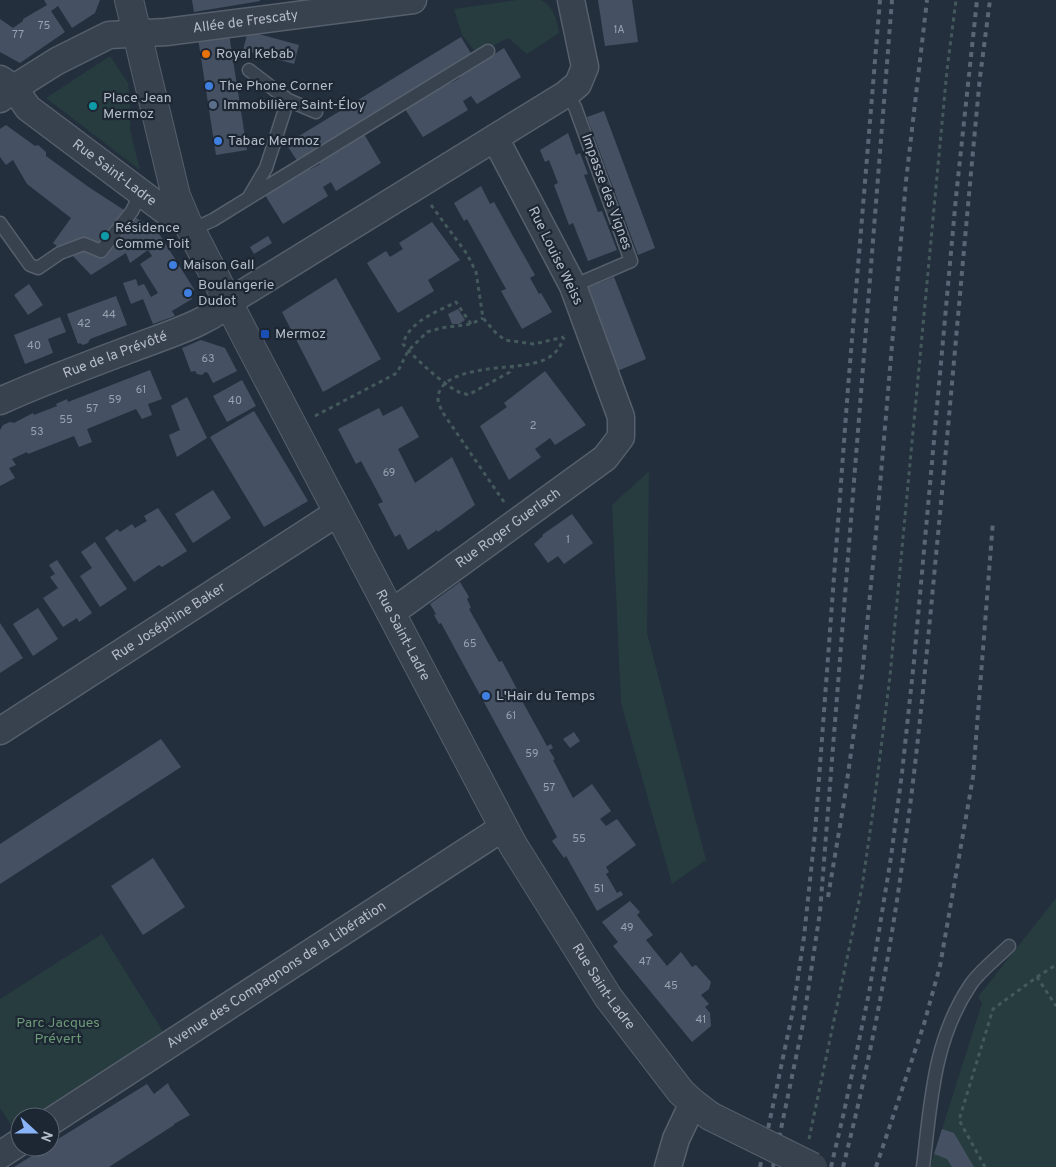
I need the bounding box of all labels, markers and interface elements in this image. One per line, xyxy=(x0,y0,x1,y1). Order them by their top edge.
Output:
street label: Allée de Frescaty xyxy=(192,6,299,37)
house number: 75 xyxy=(38,19,50,33)
house number: 1A xyxy=(613,23,625,37)
house number: 77 xyxy=(12,28,24,42)
place label: Royal Kebab xyxy=(216,46,294,63)
marker: Royal Kebab xyxy=(200,48,212,60)
place label: The Phone Corner xyxy=(219,78,334,95)
marker: The Phone Corner xyxy=(203,80,215,92)
place label: Place Jean Mermoz xyxy=(103,90,172,123)
place label: Immobilière Saint-Éloy xyxy=(223,96,365,114)
marker: Immobilière Saint-Éloy xyxy=(207,99,219,111)
marker: Place Jean Mermoz xyxy=(87,100,99,112)
street label: Impasse des Vignes xyxy=(577,132,635,252)
place label: Tabac Mermoz xyxy=(228,133,320,150)
marker: Tabac Mermoz xyxy=(212,135,224,147)
street label: Rue Saint-Ladre xyxy=(69,136,160,210)
street label: Rue Louise Weiss xyxy=(524,204,586,308)
place label: Résidence Comme Toit xyxy=(115,220,190,253)
marker: Résidence Comme Toit xyxy=(99,230,111,242)
place label: Maison Gall xyxy=(183,257,254,274)
marker: Maison Gall xyxy=(167,259,179,271)
place label: Boulangerie Dudot xyxy=(198,277,274,310)
marker: Boulangerie Dudot xyxy=(182,287,194,299)
house number: 44 xyxy=(102,308,116,322)
house number: 42 xyxy=(77,317,91,331)
place label: Mermoz xyxy=(275,326,326,343)
street label: Rue de la Prévôté xyxy=(61,328,170,382)
marker: Mermoz xyxy=(259,328,271,340)
house number: 40 xyxy=(27,339,41,353)
house number: 63 xyxy=(201,352,215,366)
house number: 61 xyxy=(136,383,146,397)
house number: 59 xyxy=(108,393,122,407)
house number: 40 xyxy=(228,394,242,408)
house number: 57 xyxy=(86,402,98,416)
house number: 55 xyxy=(59,413,73,427)
house number: 2 xyxy=(530,419,536,433)
house number: 53 xyxy=(30,425,44,439)
house number: 69 xyxy=(383,466,395,480)
street label: Rue Roger Guerlach xyxy=(452,484,564,572)
house number: 1 xyxy=(566,533,570,547)
street label: Rue Joséphine Baker xyxy=(109,578,229,665)
street label: Rue Saint-Ladre xyxy=(372,587,434,684)
house number: 65 xyxy=(463,637,477,651)
place label: L'Hair du Temps xyxy=(496,688,595,705)
marker: L'Hair du Temps xyxy=(480,690,492,702)
house number: 61 xyxy=(506,709,516,723)
house number: 59 xyxy=(525,747,539,761)
house number: 57 xyxy=(543,781,555,795)
house number: 55 xyxy=(572,832,586,846)
house number: 51 xyxy=(594,882,604,896)
street label: Avenue des Compagnons de la Libération xyxy=(164,897,389,1052)
house number: 49 xyxy=(620,921,634,935)
street label: Rue Saint-Ladre xyxy=(568,940,639,1033)
house number: 47 xyxy=(639,955,651,969)
house number: 45 xyxy=(664,979,678,993)
house number: 41 xyxy=(696,1013,706,1027)
park label: Parc Jacques Prévert xyxy=(16,1015,100,1048)
north arrow xyxy=(10,1107,60,1157)
text: N xyxy=(36,1128,55,1144)

